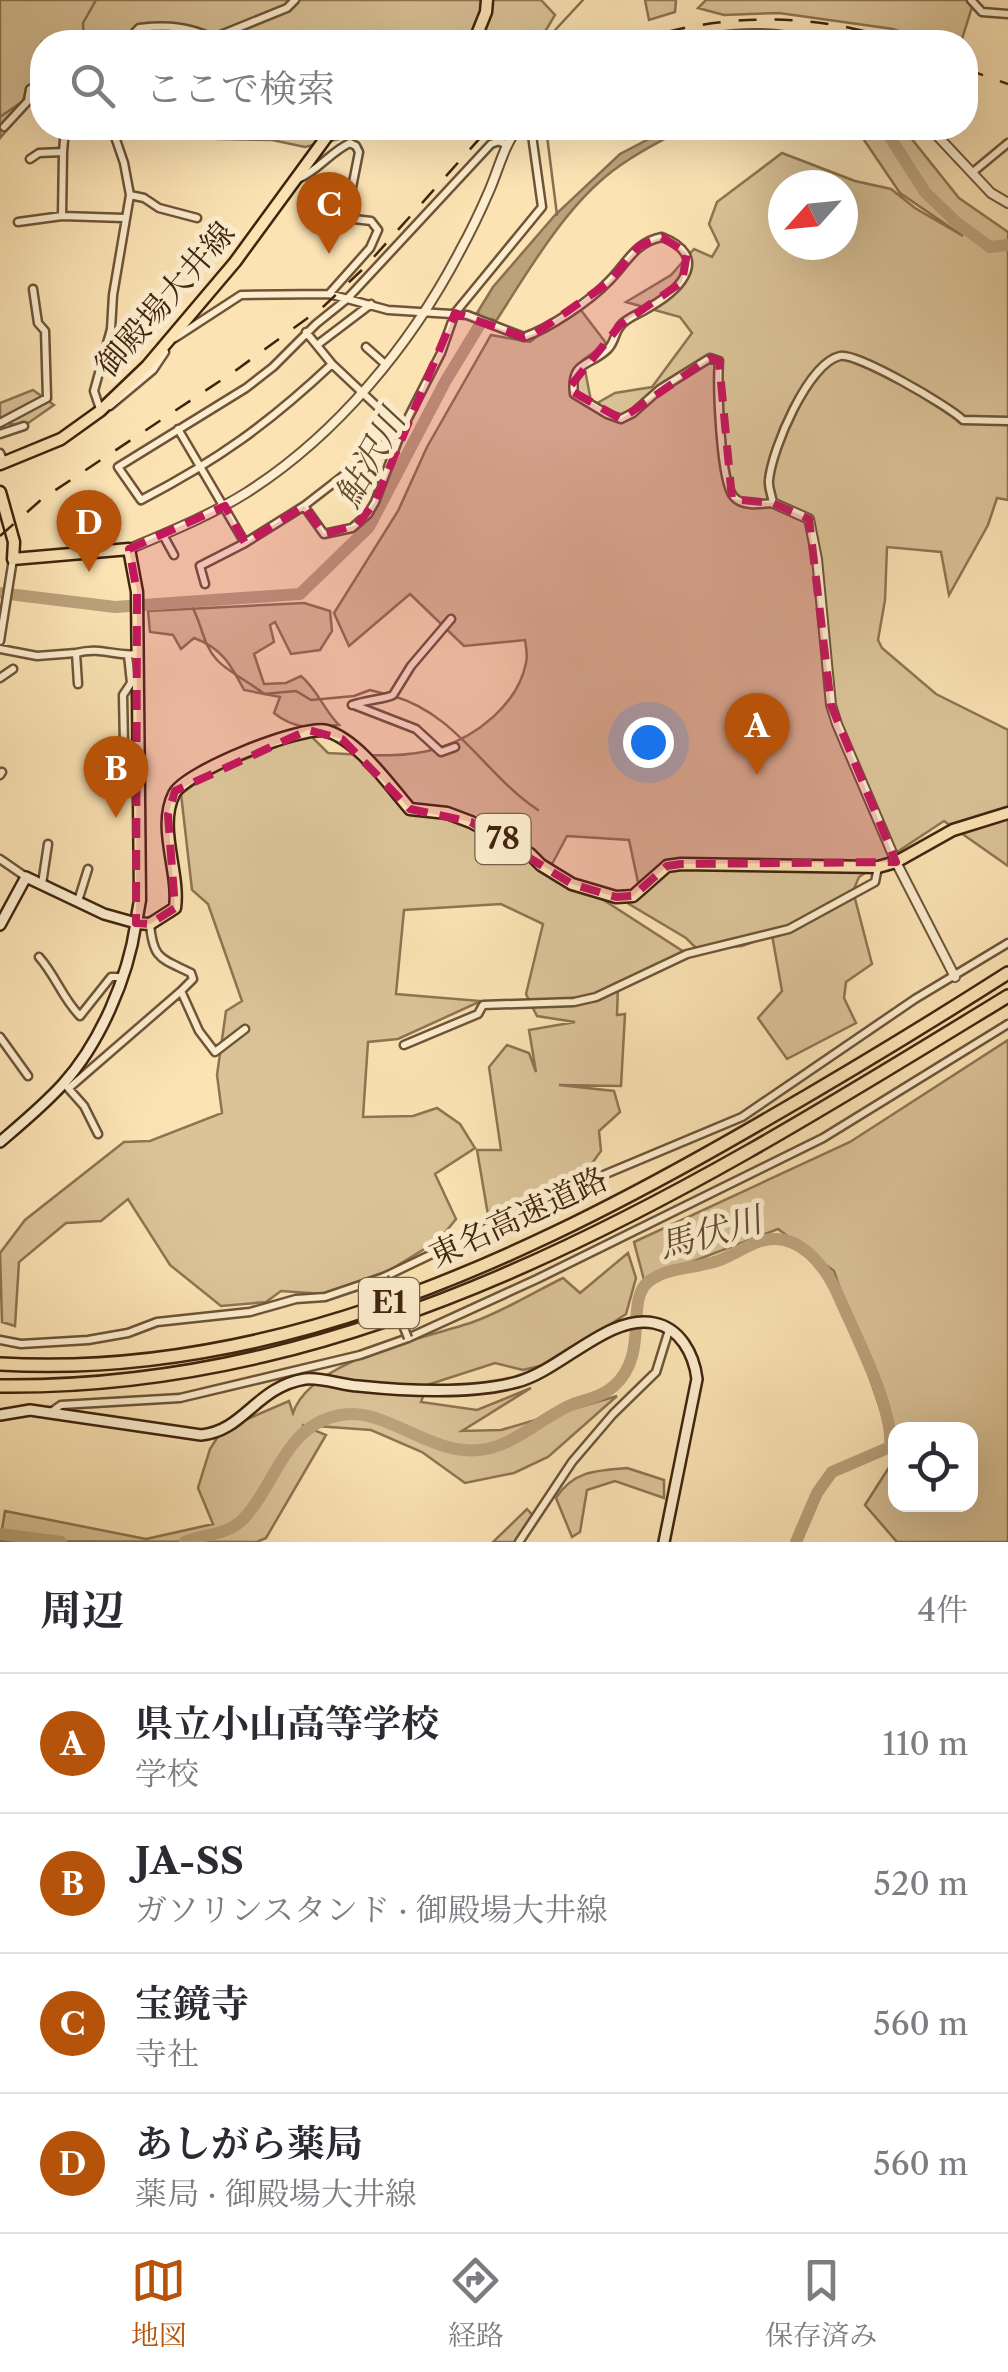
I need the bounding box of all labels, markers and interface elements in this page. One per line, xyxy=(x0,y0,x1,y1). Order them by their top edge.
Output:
search box xyxy=(30,30,978,140)
icon: search xyxy=(65,58,120,113)
text: ここで検索 xyxy=(145,65,335,112)
north arrow xyxy=(768,170,858,260)
pin: C xyxy=(296,172,362,254)
street label: 御殿場大井線 xyxy=(87,213,242,384)
water label: 鮎沢川 xyxy=(325,398,416,514)
pin: D xyxy=(56,490,122,572)
pin: A xyxy=(724,692,790,775)
your location xyxy=(623,717,674,768)
pin: B xyxy=(84,736,148,818)
road number: 78 xyxy=(476,814,530,864)
street label: 東名高速道路 xyxy=(423,1158,613,1275)
water label: 馬伏川 xyxy=(653,1196,770,1268)
road number: E1 xyxy=(359,1278,419,1328)
map controls xyxy=(888,1422,978,1512)
button: locate xyxy=(888,1422,978,1512)
text: 周辺 xyxy=(40,1584,124,1636)
text: 4件 xyxy=(918,1590,968,1629)
text: 県立小山高等学校 xyxy=(135,1700,439,1747)
text: A xyxy=(60,1724,85,1763)
text: 110 m xyxy=(882,1724,968,1763)
text: 学校 xyxy=(135,1754,199,1793)
text: JA-SS xyxy=(135,1837,244,1884)
text: B xyxy=(61,1864,84,1903)
text: 520 m xyxy=(874,1864,968,1903)
text: ガソリンスタンド · 御殿場大井線 xyxy=(135,1890,608,1929)
text: 宝鏡寺 xyxy=(135,1980,249,2027)
text: C xyxy=(60,2004,85,2043)
text: 560 m xyxy=(873,2004,968,2043)
text: 寺社 xyxy=(135,2034,199,2073)
text: あしがら薬局 xyxy=(135,2120,363,2167)
text: D xyxy=(59,2144,86,2183)
text: 560 m xyxy=(873,2144,968,2183)
text: 薬局 · 御殿場大井線 xyxy=(135,2174,417,2213)
tab: 地図 xyxy=(131,2253,187,2353)
tab: 経路 xyxy=(448,2253,504,2353)
tab: 保存済み xyxy=(765,2253,877,2353)

